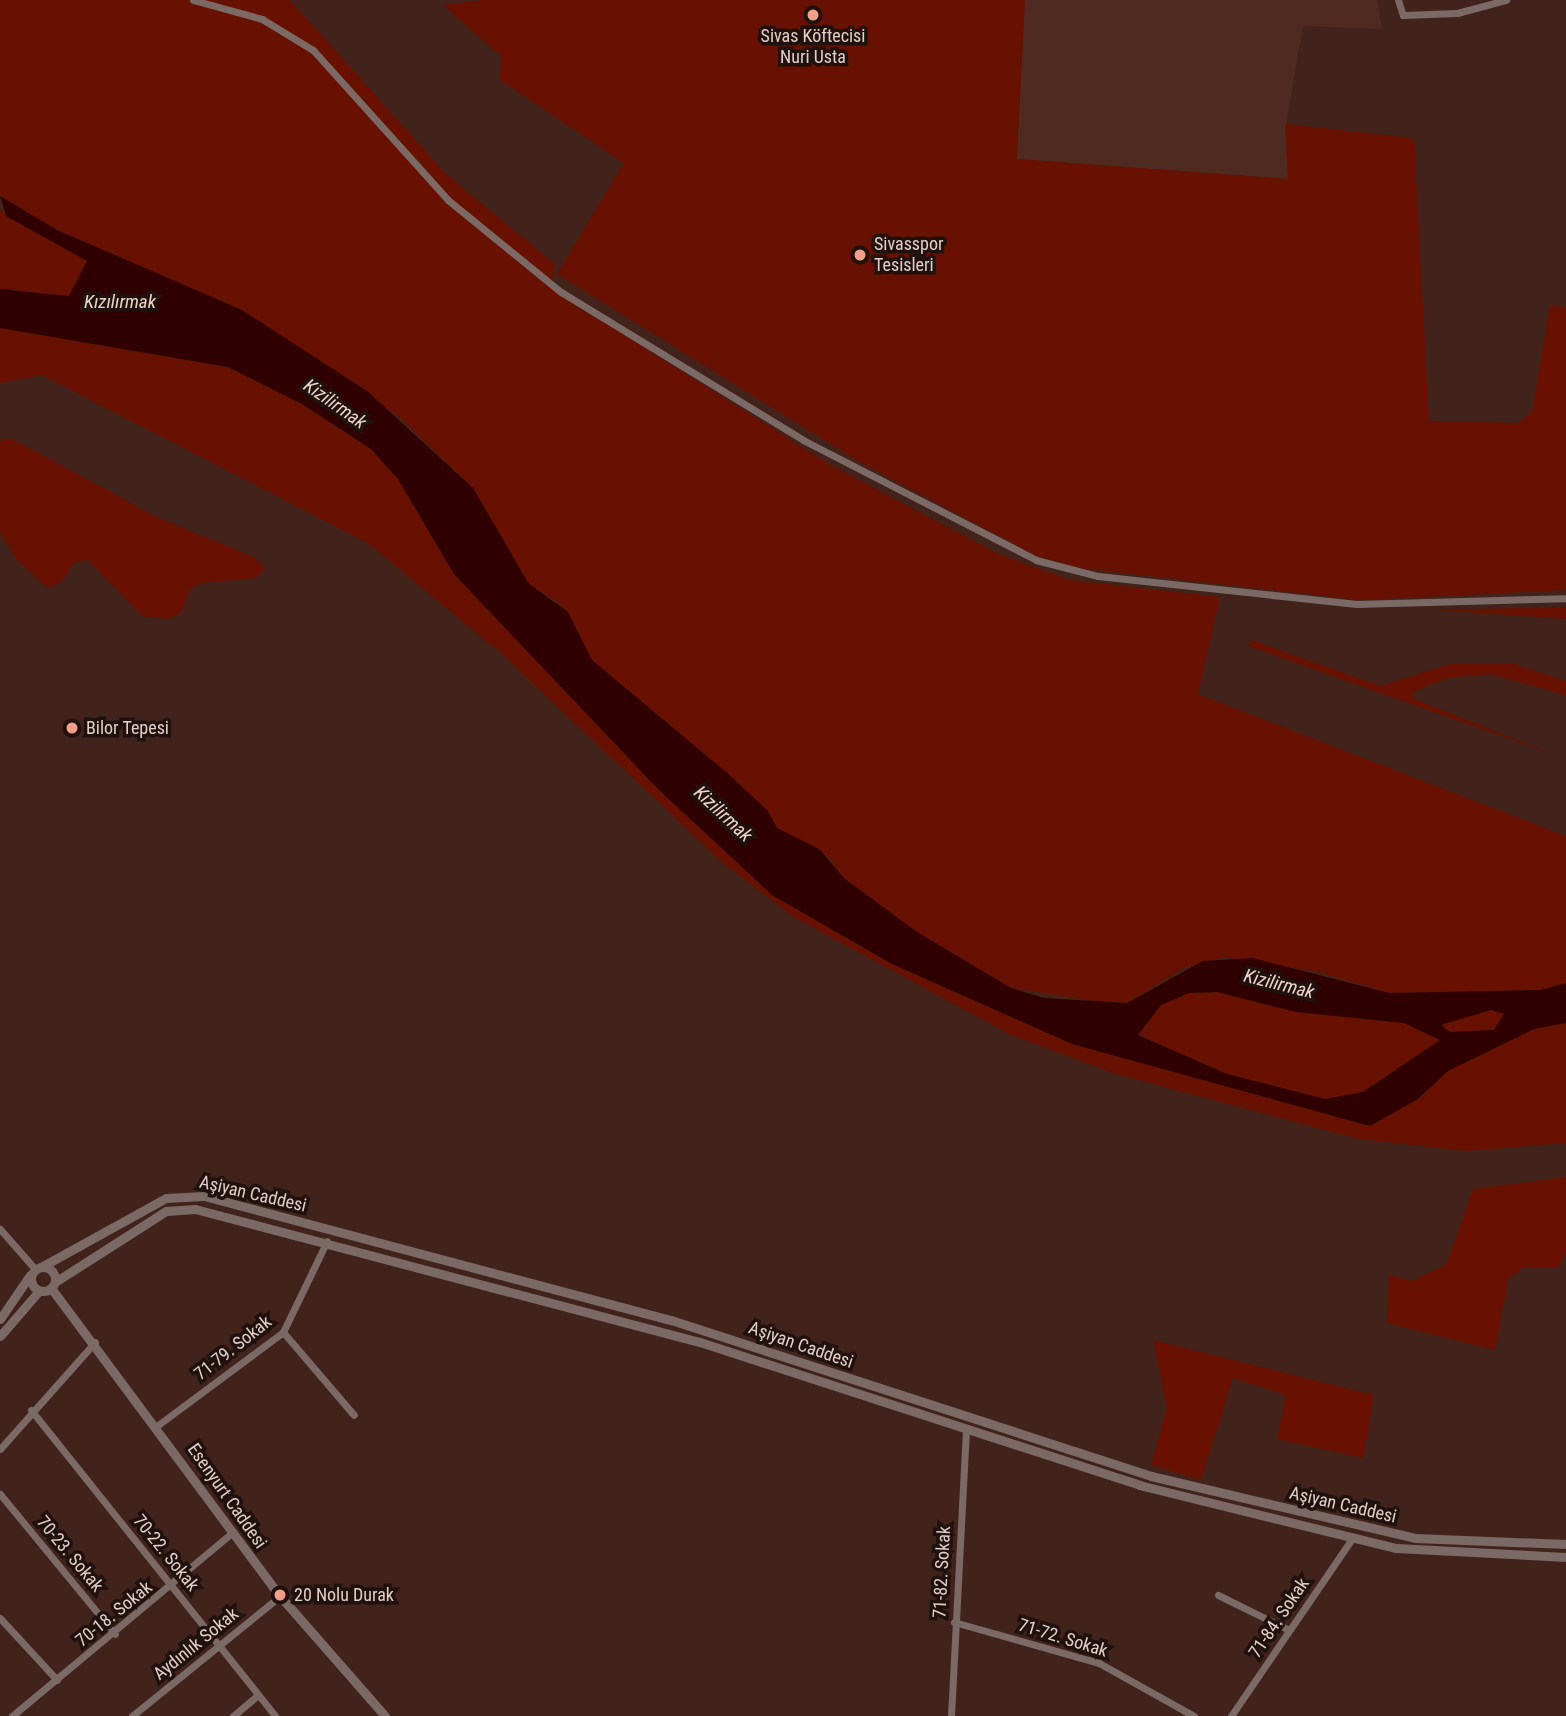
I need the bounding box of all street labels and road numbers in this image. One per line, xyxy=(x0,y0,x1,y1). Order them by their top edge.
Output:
street label: Aşiyan Caddesi xyxy=(197,1171,309,1217)
street label: 71-79. Sokak xyxy=(190,1311,276,1385)
street label: Aşiyan Caddesi xyxy=(746,1317,856,1373)
street label: Esenyurt Caddesi xyxy=(183,1439,271,1553)
street label: Aşiyan Caddesi xyxy=(1287,1482,1399,1528)
street label: 70-22. Sokak xyxy=(129,1510,203,1596)
street label: 70-23. Sokak xyxy=(32,1512,108,1596)
street label: 71-82. Sokak xyxy=(929,1525,955,1619)
street label: 71-84. Sokak xyxy=(1244,1574,1314,1662)
street label: 70-18. Sokak xyxy=(71,1577,157,1651)
street label: Aydınlık Sokak xyxy=(149,1603,243,1685)
street label: 71-72. Sokak xyxy=(1016,1614,1110,1662)

